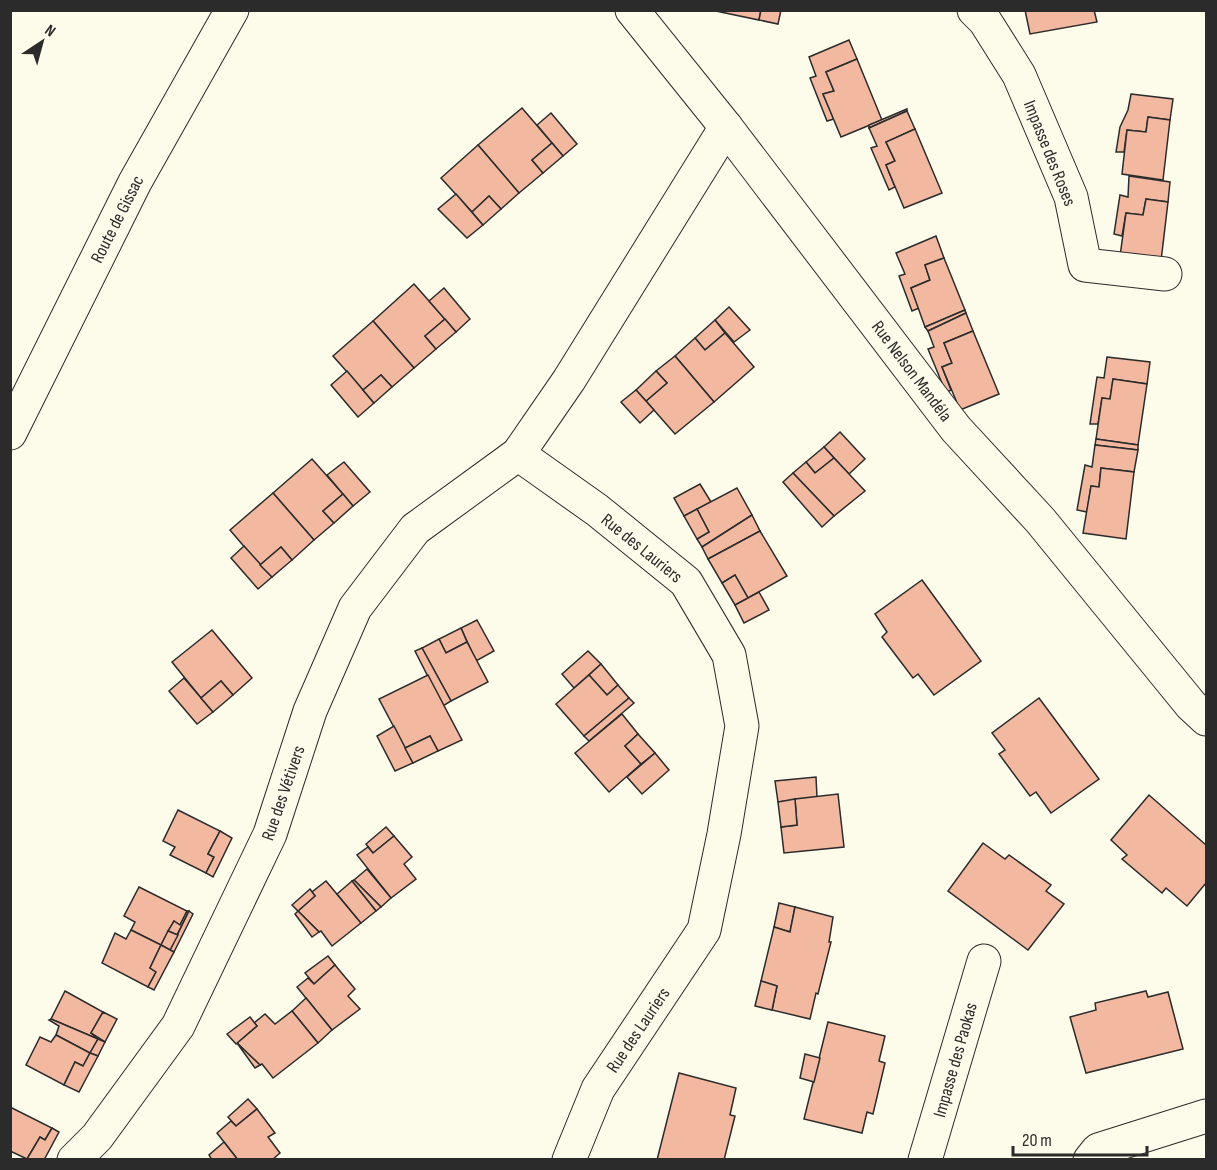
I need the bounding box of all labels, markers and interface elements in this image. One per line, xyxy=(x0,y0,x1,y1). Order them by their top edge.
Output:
north arrow xyxy=(12,12,72,72)
text: N xyxy=(41,21,59,41)
street label: Impasse des Roses xyxy=(1019,97,1080,209)
street label: Route de Gissac xyxy=(86,172,148,266)
street label: Rue Nelson Mandéla xyxy=(867,317,956,426)
street label: Rue des Lauriers xyxy=(597,509,686,587)
street label: Rue des Vétivers xyxy=(257,743,310,843)
street label: Rue des Lauriers xyxy=(602,984,675,1077)
street label: Impasse des Paokas xyxy=(929,1000,982,1120)
scale bar xyxy=(1013,1119,1146,1157)
text: 20 m xyxy=(1022,1130,1052,1151)

